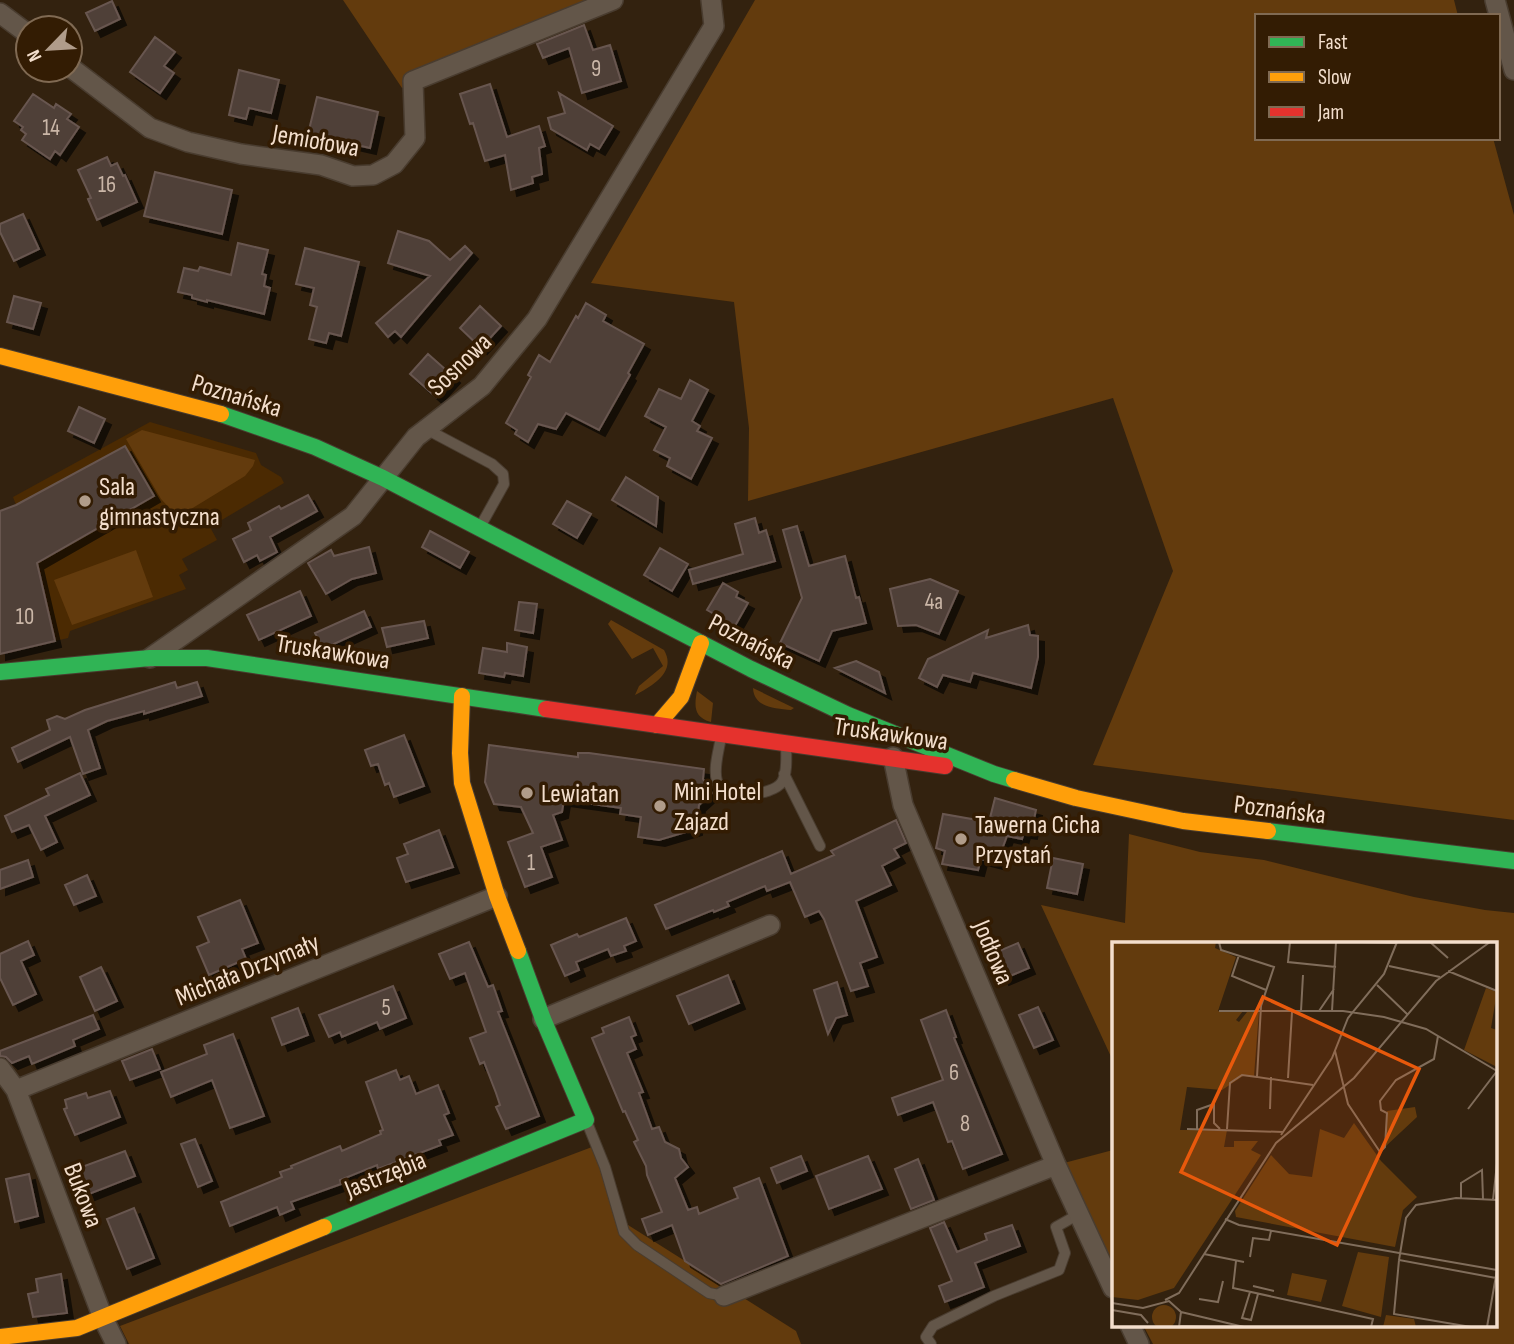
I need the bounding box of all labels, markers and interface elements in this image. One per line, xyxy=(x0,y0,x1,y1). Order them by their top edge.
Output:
north arrow xyxy=(14,14,84,84)
legend xyxy=(1255,14,1500,140)
text: Fast xyxy=(1318,30,1348,55)
text: N xyxy=(22,46,48,65)
house number: 9 xyxy=(591,55,601,83)
text: Slow xyxy=(1318,65,1352,90)
text: Jam xyxy=(1317,100,1344,125)
house number: 14 xyxy=(42,114,60,142)
street label: Jemiołowa xyxy=(269,118,362,164)
house number: 16 xyxy=(98,171,116,199)
street label: Sosnowa xyxy=(421,327,499,403)
street label: Poznańska xyxy=(188,368,285,425)
place label: Sala gimnastyczna xyxy=(99,472,220,533)
marker: Sala gimnastyczna xyxy=(77,493,93,509)
house number: 4a xyxy=(925,588,943,616)
house number: 10 xyxy=(16,603,34,631)
street label: Poznańska xyxy=(703,608,800,677)
street label: Truskawkowa xyxy=(273,628,392,677)
street label: Truskawkowa xyxy=(832,711,950,758)
place label: Mini Hotel Zajazd xyxy=(674,777,761,838)
place label: Lewiatan xyxy=(541,779,619,810)
marker: Lewiatan xyxy=(519,785,535,801)
street label: Poznańska xyxy=(1232,789,1328,832)
marker: Mini Hotel Zajazd xyxy=(652,798,668,814)
place label: Tawerna Cicha Przystań xyxy=(975,810,1100,871)
marker: Tawerna Cicha Przystań xyxy=(953,831,969,847)
house number: 1 xyxy=(527,849,535,877)
street label: Jodłowa xyxy=(965,915,1020,989)
street label: Michała Drzymały xyxy=(171,927,324,1013)
inset map xyxy=(1112,942,1496,1326)
house number: 5 xyxy=(381,994,391,1022)
house number: 6 xyxy=(949,1059,959,1087)
house number: 8 xyxy=(960,1110,970,1138)
street label: Jastrzębia xyxy=(339,1145,431,1206)
street label: Bukowa xyxy=(56,1159,109,1232)

